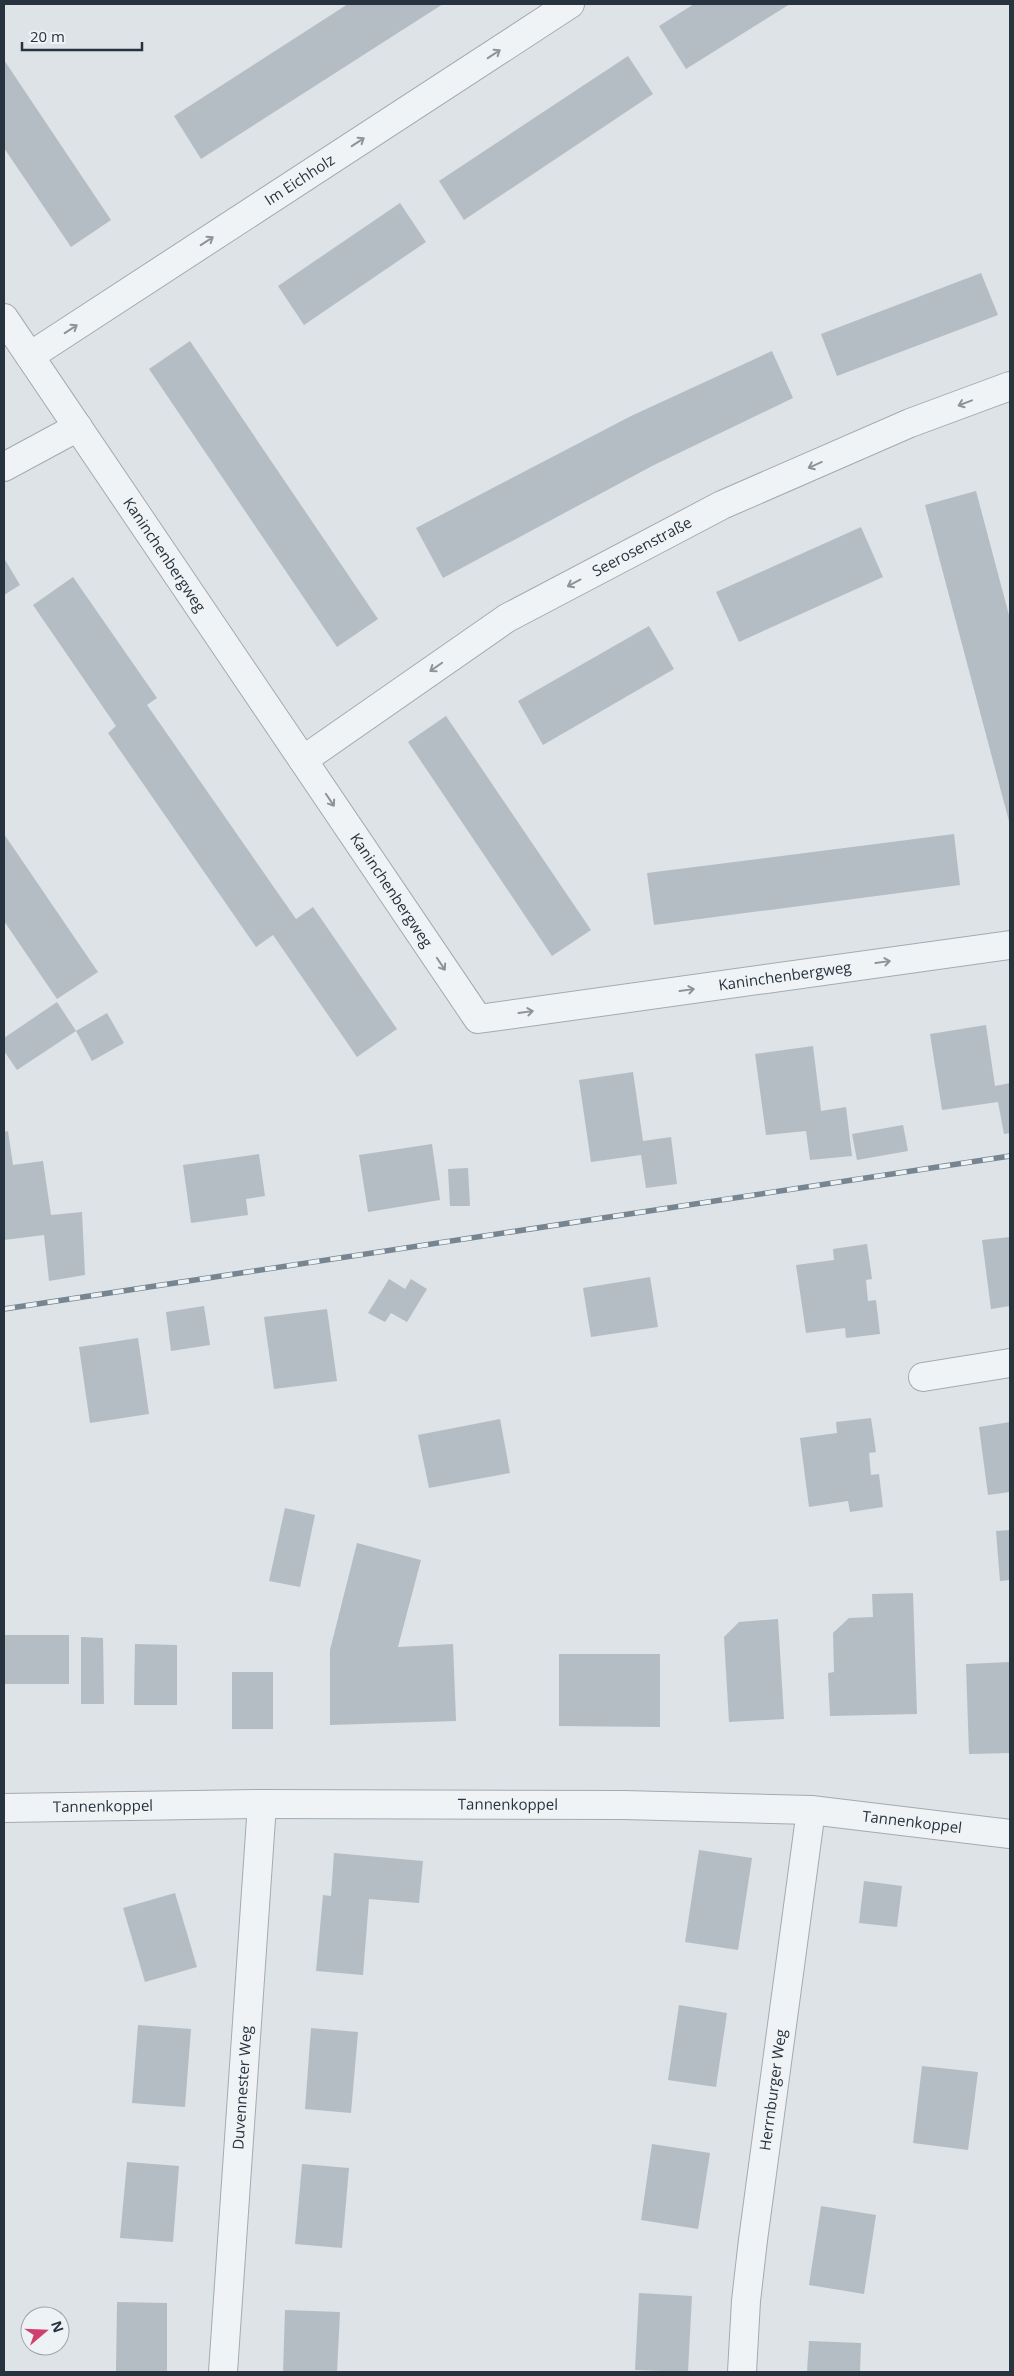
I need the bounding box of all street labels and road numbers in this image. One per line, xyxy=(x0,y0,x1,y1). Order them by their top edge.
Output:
street label: Im Eichholz xyxy=(260,149,338,209)
street label: Kaninchenbergweg xyxy=(119,493,211,615)
street label: Seerosenstraße xyxy=(588,512,695,581)
street label: Kaninchenbergweg xyxy=(346,829,438,951)
street label: Kaninchenbergweg xyxy=(717,956,852,994)
street label: Tannenkoppel xyxy=(458,1794,558,1814)
street label: Tannenkoppel xyxy=(53,1795,153,1816)
street label: Tannenkoppel xyxy=(861,1805,963,1837)
street label: Duvennester Weg xyxy=(227,2025,256,2150)
street label: Herrnburger Weg xyxy=(754,2028,790,2152)

